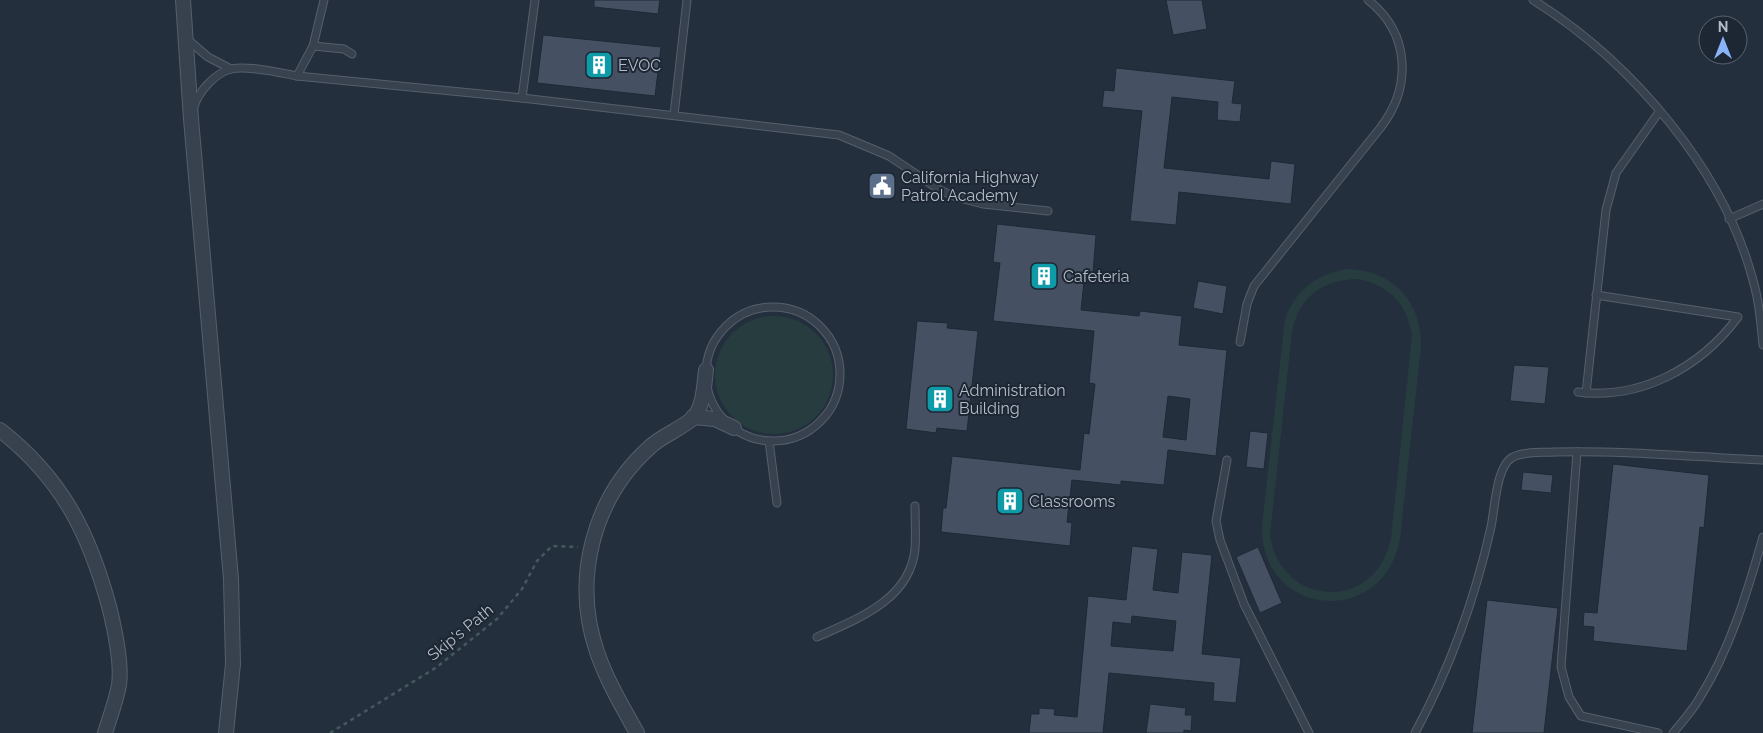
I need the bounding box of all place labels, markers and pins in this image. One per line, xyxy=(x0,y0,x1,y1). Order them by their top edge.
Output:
building icon: EVOC xyxy=(584,50,614,80)
place label: EVOC xyxy=(618,56,661,75)
place label: California Highway Patrol Academy xyxy=(901,168,1039,205)
public building icon: California Highway Patrol Academy xyxy=(867,171,897,201)
building icon: Cafeteria xyxy=(1029,261,1059,291)
place label: Cafeteria xyxy=(1063,267,1129,286)
place label: Administration Building xyxy=(959,381,1066,418)
building icon: Administration Building xyxy=(925,384,955,414)
building icon: Classrooms xyxy=(995,486,1025,516)
place label: Classrooms xyxy=(1029,492,1116,511)

